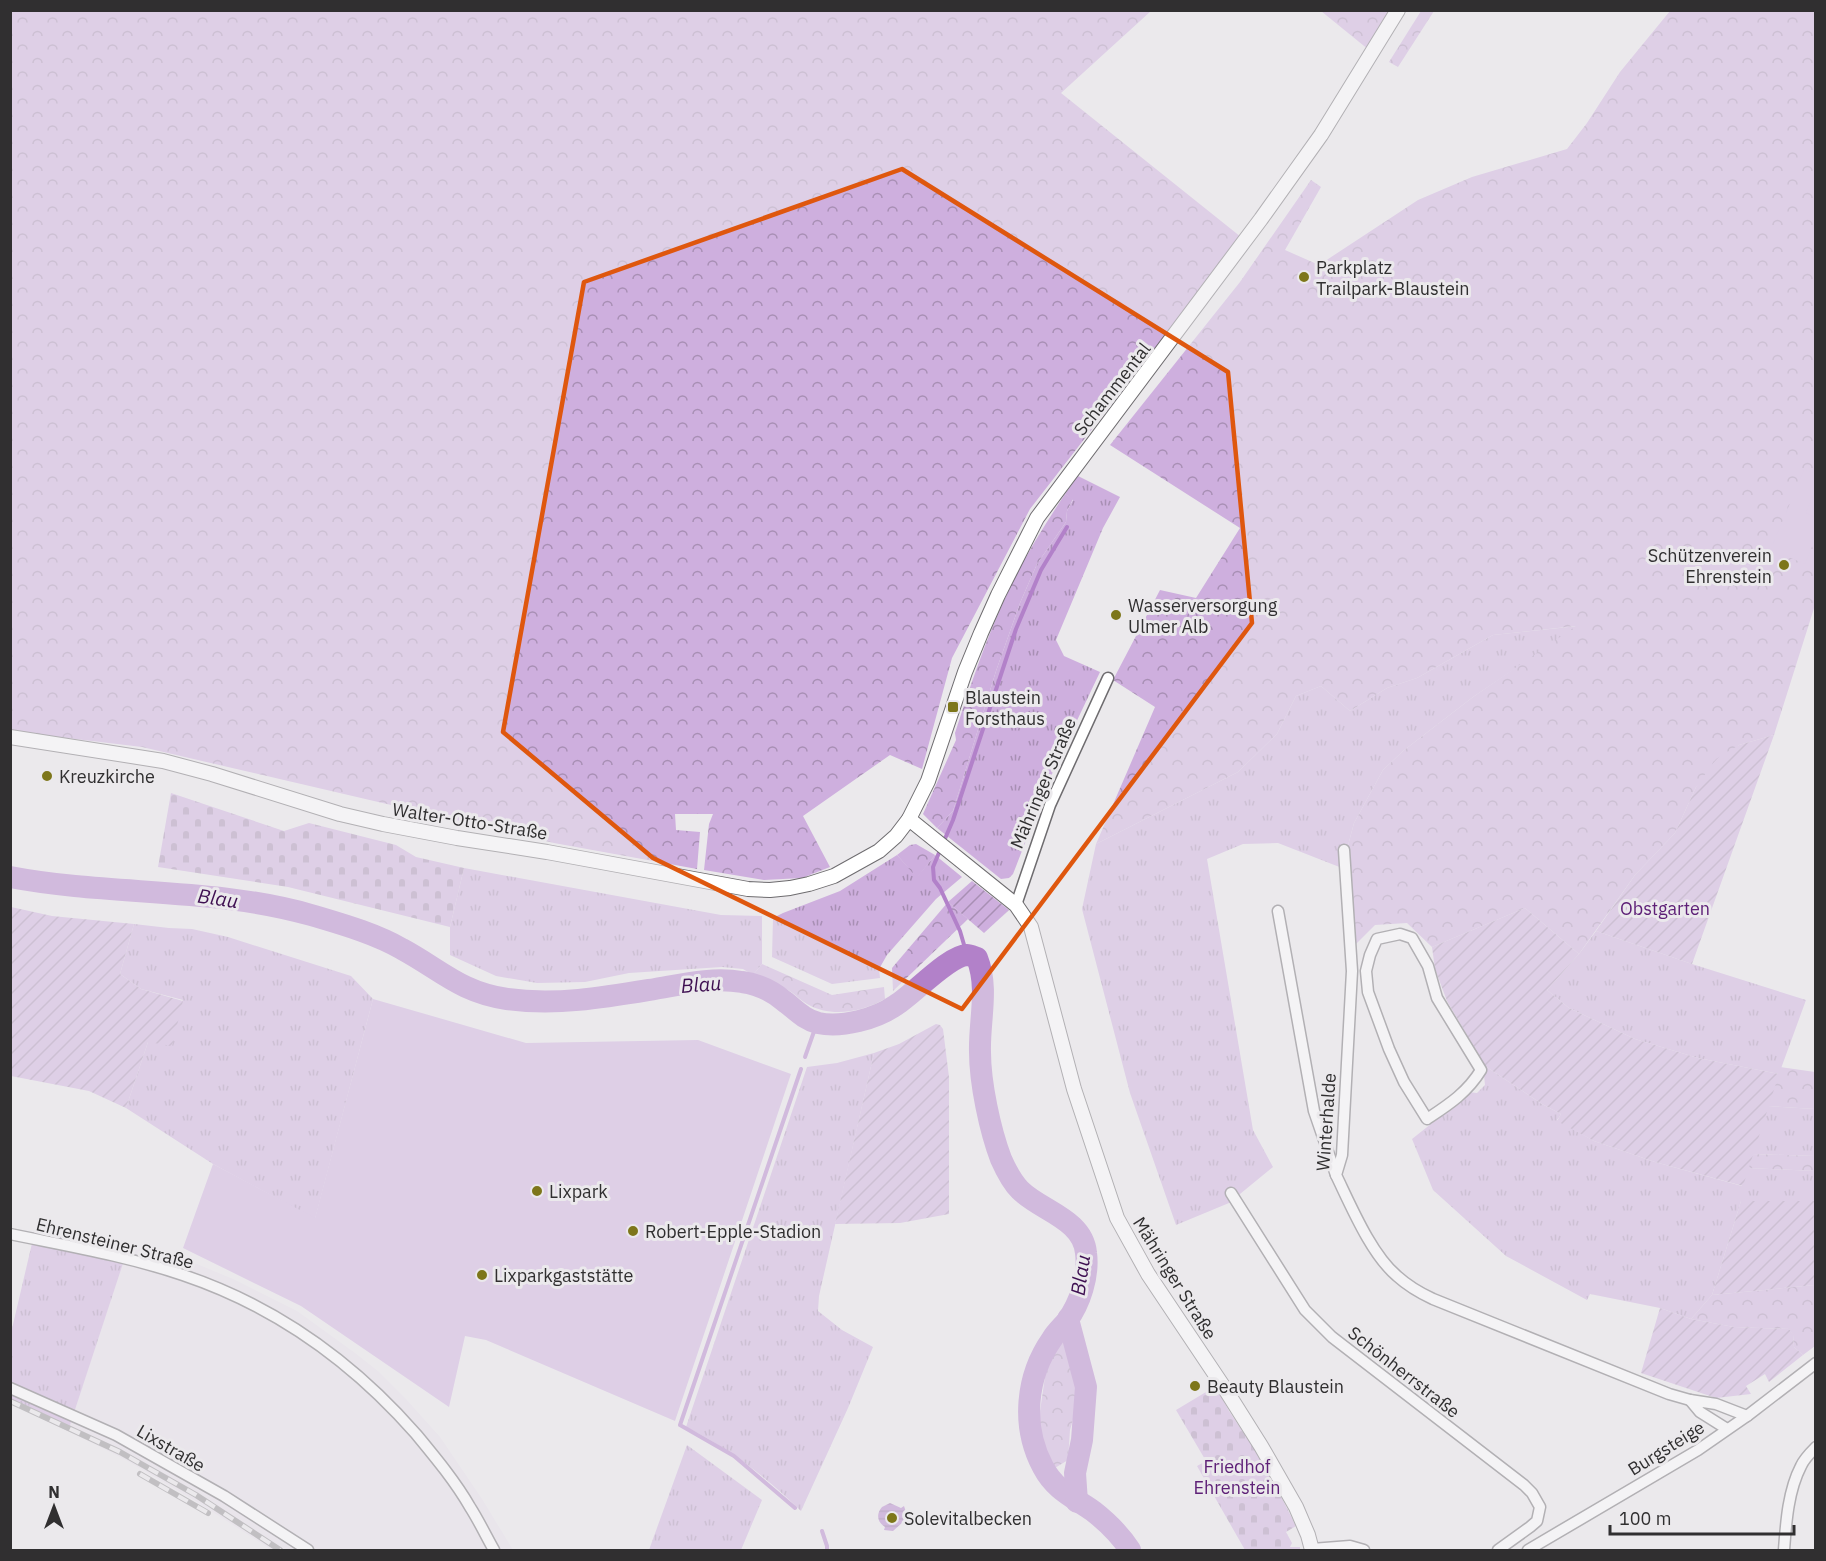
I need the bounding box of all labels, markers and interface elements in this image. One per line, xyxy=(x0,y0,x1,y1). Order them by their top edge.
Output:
place label: Parkplatz Trailpark-Blaustein xyxy=(1316,256,1470,300)
marker: Parkplatz Trailpark-Blaustein xyxy=(1297,270,1311,284)
street label: Schammental xyxy=(1069,338,1156,440)
place label: Schützenverein Ehrenstein xyxy=(1648,544,1772,588)
marker: Schützenverein Ehrenstein xyxy=(1777,558,1791,572)
place label: Wasserversorgung Ulmer Alb xyxy=(1128,594,1278,638)
marker: Wasserversorgung Ulmer Alb xyxy=(1109,608,1123,622)
place label: Blaustein Forsthaus xyxy=(965,686,1045,730)
marker: Blaustein Forsthaus xyxy=(946,700,960,714)
street label: Mähringer Straße xyxy=(1005,714,1081,852)
place label: Kreuzkirche xyxy=(59,765,155,788)
marker: Kreuzkirche xyxy=(40,769,54,783)
street label: Walter-Otto-Straße xyxy=(391,797,549,845)
water label: Blau xyxy=(196,882,240,914)
park label: Obstgarten xyxy=(1620,897,1710,920)
water label: Blau xyxy=(680,969,722,999)
street label: Winterhalde xyxy=(1311,1072,1341,1172)
place label: Lixpark xyxy=(549,1180,608,1203)
marker: Lixpark xyxy=(530,1184,544,1198)
street label: Ehrensteiner Straße xyxy=(34,1212,196,1274)
street label: Mähringer Straße xyxy=(1128,1212,1222,1344)
place label: Robert-Epple-Stadion xyxy=(645,1220,821,1243)
marker: Robert-Epple-Stadion xyxy=(626,1224,640,1238)
water label: Blau xyxy=(1064,1253,1096,1297)
place label: Lixparkgaststätte xyxy=(494,1264,634,1287)
marker: Lixparkgaststätte xyxy=(475,1268,489,1282)
street label: Schönherrstraße xyxy=(1343,1321,1465,1423)
place label: Beauty Blaustein xyxy=(1207,1375,1344,1398)
marker: Beauty Blaustein xyxy=(1188,1379,1202,1393)
street label: Burgsteige xyxy=(1623,1415,1709,1481)
street label: Lixstraße xyxy=(133,1419,209,1477)
park label: Friedhof Ehrenstein xyxy=(1194,1455,1280,1499)
north arrow xyxy=(24,1477,84,1537)
text: N xyxy=(48,1482,60,1502)
scale bar xyxy=(1610,1498,1794,1536)
place label: Solevitalbecken xyxy=(904,1507,1032,1530)
text: 100 m xyxy=(1619,1507,1671,1530)
marker: Solevitalbecken xyxy=(885,1511,899,1525)

